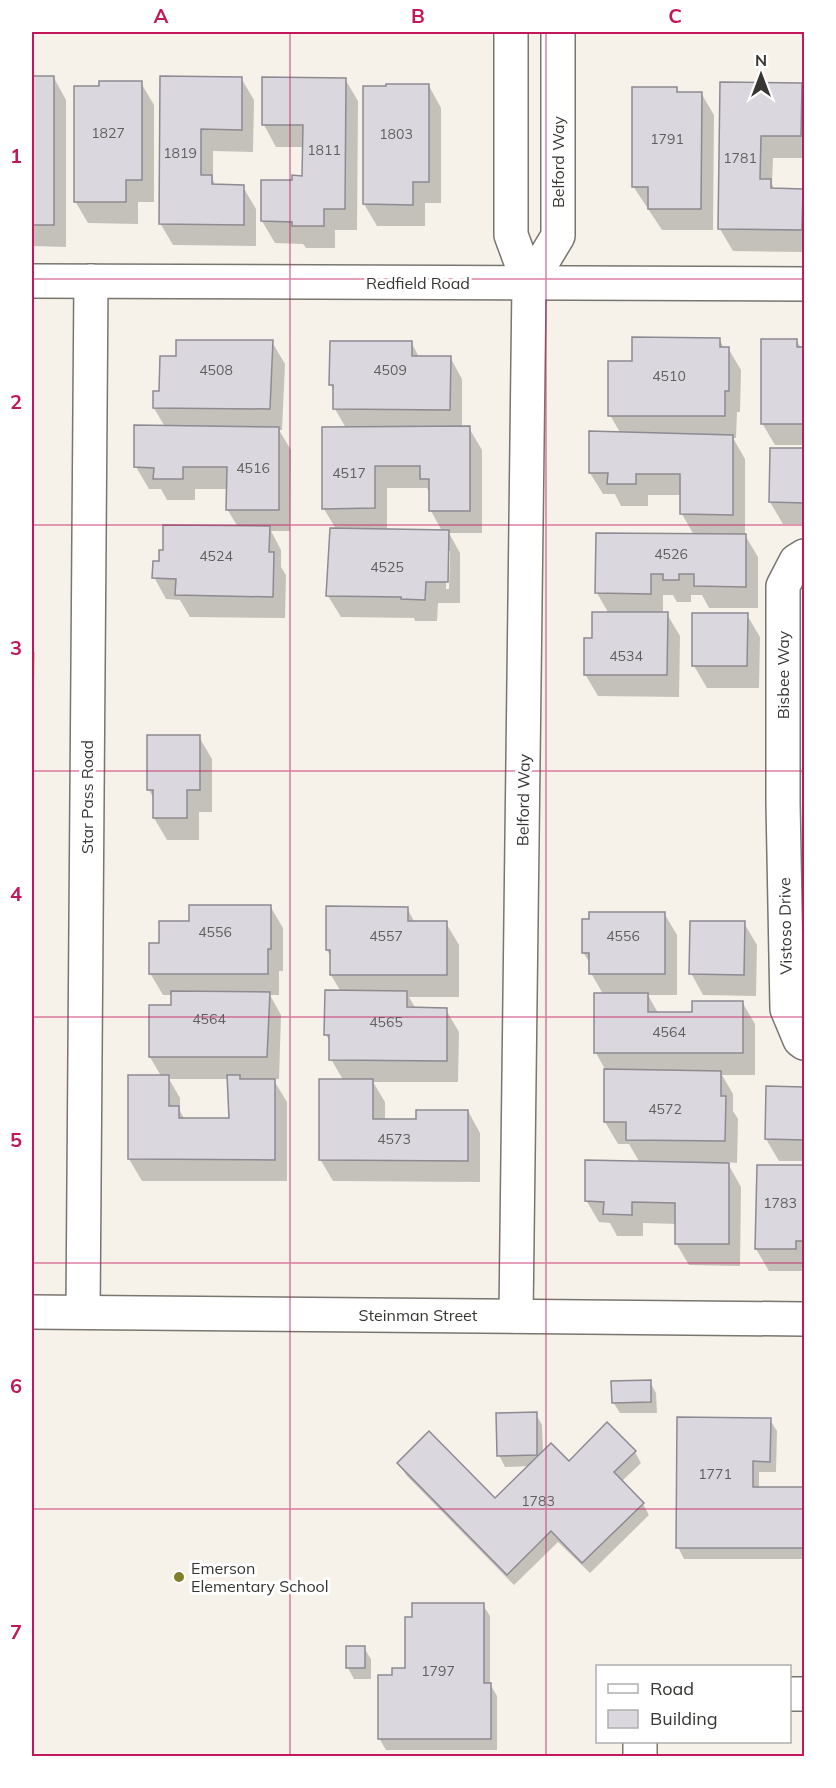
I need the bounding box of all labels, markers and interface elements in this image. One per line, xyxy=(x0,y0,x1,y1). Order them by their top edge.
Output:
text: A xyxy=(154,3,169,28)
text: B xyxy=(411,3,425,28)
text: C xyxy=(668,3,682,28)
north arrow xyxy=(731,45,791,105)
text: N xyxy=(755,50,767,70)
street label: Belford Way xyxy=(548,115,568,208)
house number: 1827 xyxy=(91,124,125,142)
house number: 1803 xyxy=(379,125,413,143)
house number: 1791 xyxy=(650,130,684,148)
house number: 1811 xyxy=(307,141,341,159)
text: 1 xyxy=(10,143,22,168)
house number: 1819 xyxy=(163,144,197,162)
house number: 1781 xyxy=(723,149,757,167)
street label: Redfield Road xyxy=(366,273,470,293)
house number: 4508 xyxy=(199,361,233,379)
house number: 4509 xyxy=(373,361,407,379)
house number: 4510 xyxy=(652,367,686,385)
text: 2 xyxy=(10,389,22,414)
house number: 4516 xyxy=(236,459,270,477)
house number: 4517 xyxy=(332,464,366,482)
house number: 4526 xyxy=(654,545,688,563)
house number: 4524 xyxy=(199,547,233,565)
house number: 4525 xyxy=(370,558,404,576)
street label: Bisbee Way xyxy=(773,630,793,719)
text: 3 xyxy=(10,635,22,660)
house number: 4534 xyxy=(609,647,643,665)
street label: Star Pass Road xyxy=(77,740,97,854)
street label: Belford Way xyxy=(512,753,534,846)
street label: Vistoso Drive xyxy=(774,877,796,975)
text: 4 xyxy=(10,881,22,906)
house number: 4556 xyxy=(198,923,232,941)
house number: 4557 xyxy=(369,927,403,945)
house number: 4556 xyxy=(606,927,640,945)
house number: 4564 xyxy=(192,1010,226,1028)
house number: 4565 xyxy=(369,1013,403,1031)
house number: 4564 xyxy=(652,1023,686,1041)
house number: 4572 xyxy=(648,1100,682,1118)
text: 5 xyxy=(10,1127,22,1152)
house number: 4573 xyxy=(377,1130,411,1148)
house number: 1783 xyxy=(763,1194,797,1212)
street label: Steinman Street xyxy=(359,1305,478,1325)
text: 6 xyxy=(10,1373,22,1398)
house number: 1771 xyxy=(698,1465,732,1483)
house number: 1783 xyxy=(521,1492,555,1510)
place label: Emerson Elementary School xyxy=(191,1558,329,1596)
marker: Emerson Elementary School xyxy=(172,1570,186,1584)
text: 7 xyxy=(10,1619,22,1644)
house number: 1797 xyxy=(421,1662,455,1680)
legend xyxy=(596,1665,791,1743)
text: Road xyxy=(650,1677,694,1700)
text: Building xyxy=(650,1707,718,1730)

